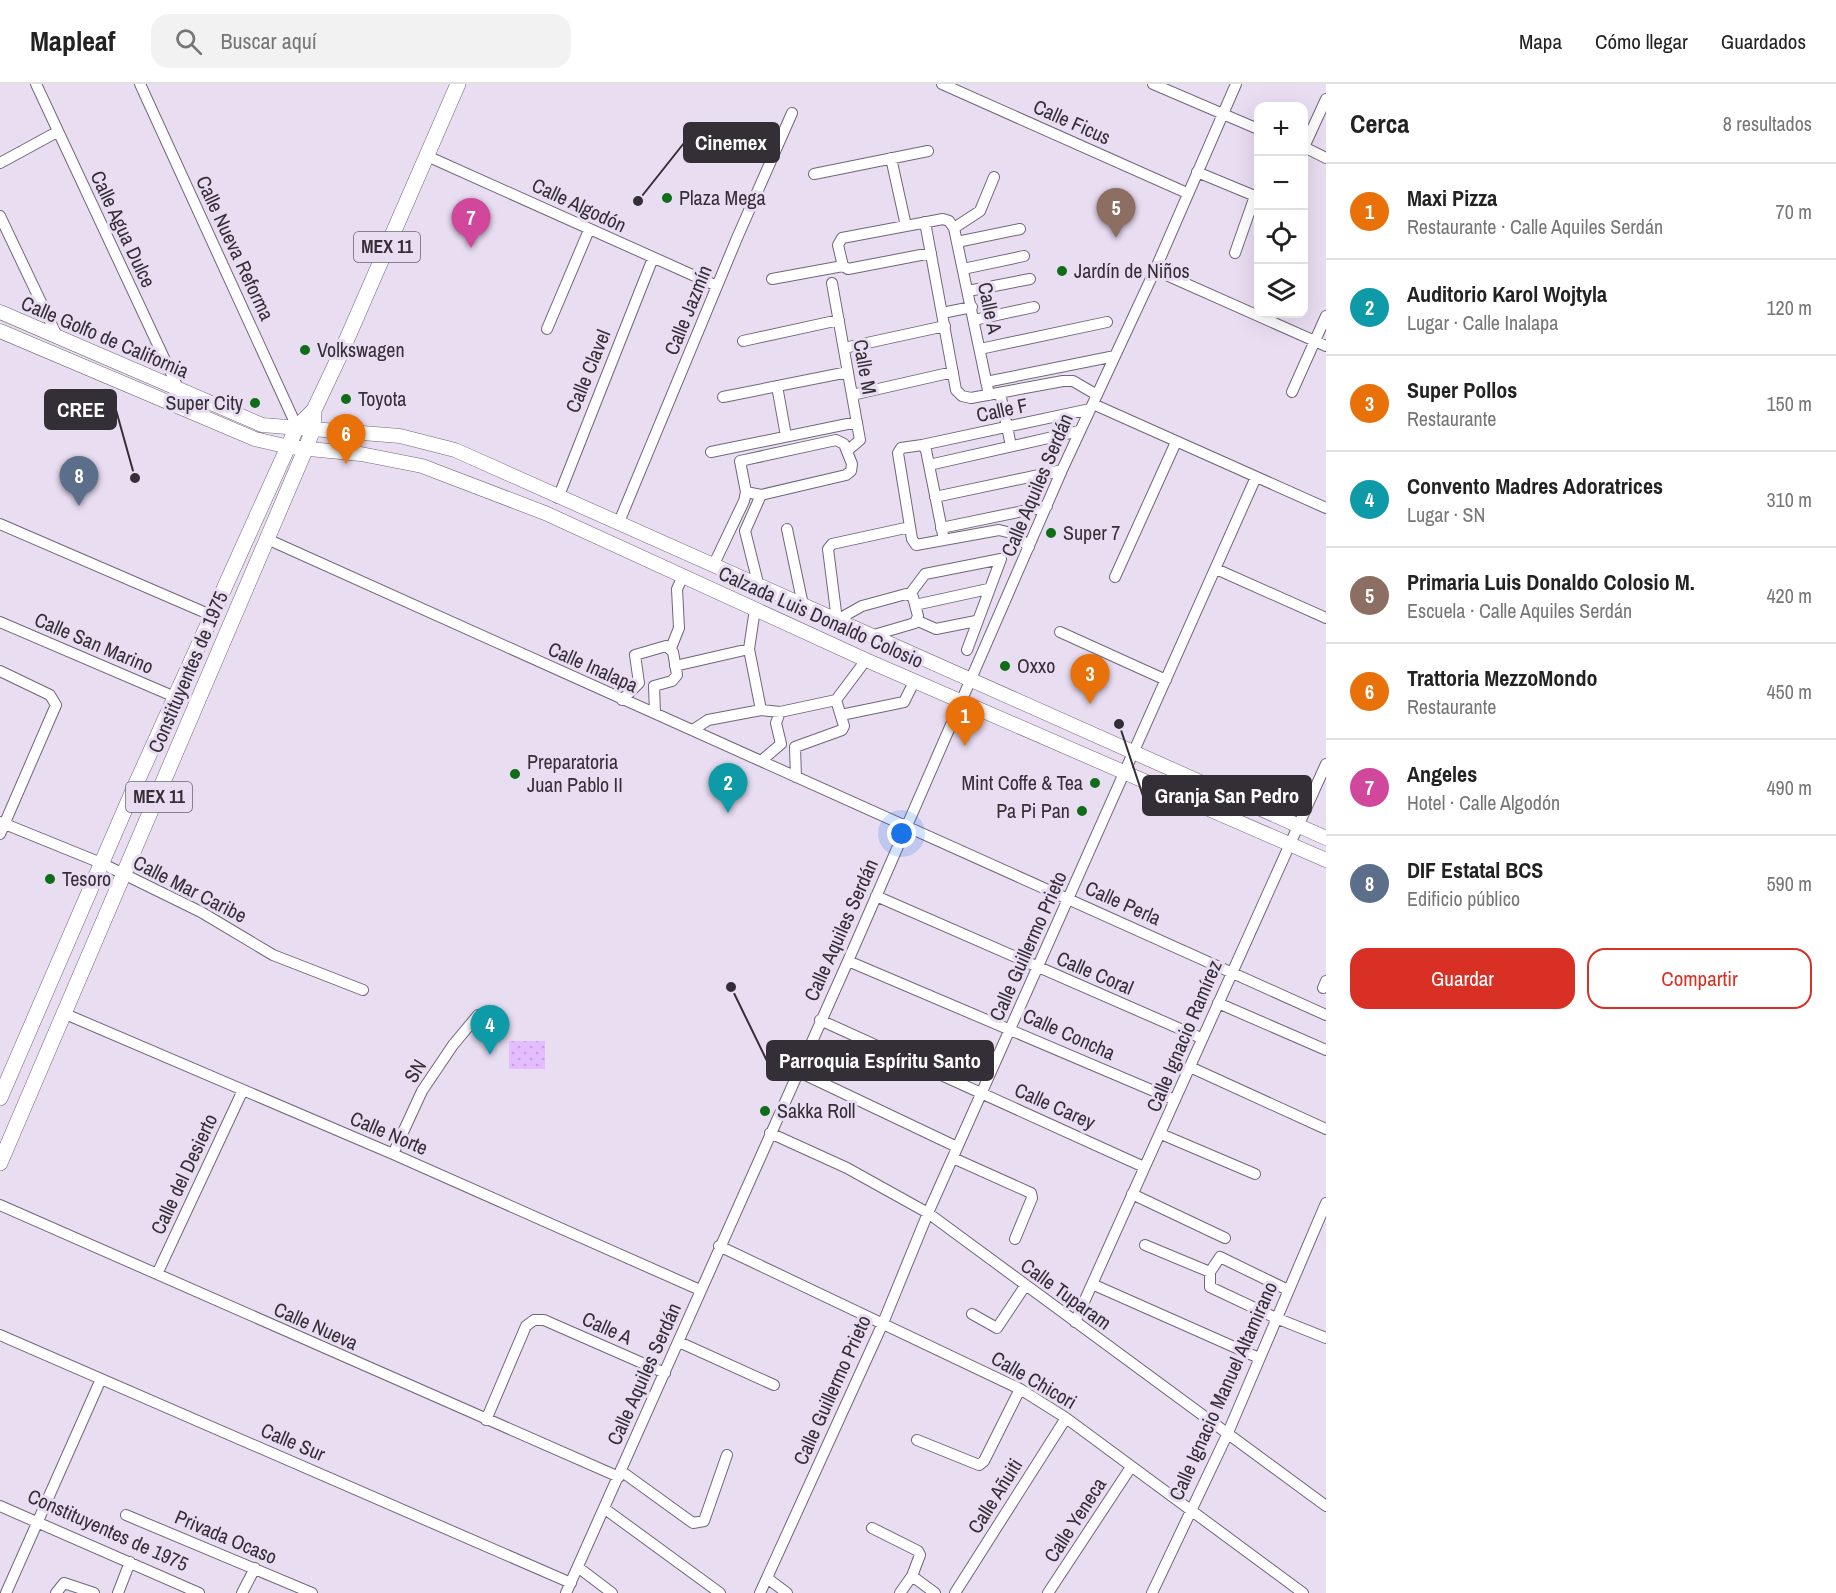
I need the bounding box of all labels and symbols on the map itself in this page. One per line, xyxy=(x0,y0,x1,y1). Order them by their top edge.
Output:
street label: Calle Ficus xyxy=(1029,93,1115,151)
callout: Cinemex xyxy=(684,123,779,162)
text: Cinemex xyxy=(695,128,767,157)
street label: Calle Agua Dulce xyxy=(85,166,162,292)
street label: Calle Nueva Reforma xyxy=(190,171,281,325)
street label: Calle Algodón xyxy=(528,171,631,238)
place label: Plaza Mega xyxy=(679,184,766,211)
pin: 5 xyxy=(1096,188,1136,238)
marker: Plaza Mega xyxy=(660,191,674,205)
pin: 7 xyxy=(452,198,490,248)
road number: MEX 11 xyxy=(354,232,420,262)
place label: Jardín de Niños xyxy=(1074,257,1190,284)
street label: Calle Jazmín xyxy=(657,261,718,359)
marker: Jardín de Niños xyxy=(1055,264,1069,278)
street label: Calle A xyxy=(972,280,1009,336)
street label: Calle Golfo de California xyxy=(17,289,193,384)
street label: Calle Clavel xyxy=(559,325,616,416)
place label: Volkswagen xyxy=(317,336,405,363)
street label: Calle M xyxy=(847,337,884,397)
marker: Volkswagen xyxy=(298,343,312,357)
place label: Toyota xyxy=(358,385,406,412)
place label: Super City xyxy=(166,389,244,416)
callout: CREE xyxy=(45,390,116,429)
street label: Calle F xyxy=(974,391,1030,428)
marker: Toyota xyxy=(339,392,353,406)
text: CREE xyxy=(57,395,105,424)
marker: Super City xyxy=(248,396,262,410)
street label: Calle Aquiles Serdán xyxy=(994,409,1079,561)
pin: 6 xyxy=(326,414,366,464)
pin: 8 xyxy=(60,456,98,506)
place label: Super 7 xyxy=(1063,519,1120,546)
marker: Super 7 xyxy=(1044,526,1058,540)
street label: Calzada Luis Donaldo Colosio xyxy=(715,559,928,674)
street label: Constituyentes de 1975 xyxy=(141,587,234,757)
street label: Calle San Marino xyxy=(31,605,158,680)
street label: Calle Inalapa xyxy=(544,635,642,698)
place label: Oxxo xyxy=(1017,652,1055,679)
pin: 3 xyxy=(1070,654,1110,704)
marker: Oxxo xyxy=(998,659,1012,673)
pin: 1 xyxy=(946,696,984,746)
place label: Preparatoria Juan Pablo II xyxy=(527,748,623,798)
pin: 2 xyxy=(708,764,748,813)
marker: Preparatoria Juan Pablo II xyxy=(508,767,522,781)
place label: Mint Coffe & Tea xyxy=(961,769,1083,796)
marker: Mint Coffe & Tea xyxy=(1088,776,1102,790)
callout: Granja San Pedro xyxy=(1143,776,1311,815)
text: Granja San Pedro xyxy=(1155,781,1299,810)
road number: MEX 11 xyxy=(126,782,192,812)
place label: Pa Pi Pan xyxy=(996,797,1070,824)
marker: Pa Pi Pan xyxy=(1075,804,1089,818)
your location xyxy=(887,819,916,848)
street label: Calle Mar Caribe xyxy=(129,848,252,929)
street label: Calle Aquiles Serdán xyxy=(797,854,884,1005)
place label: Tesoro xyxy=(62,865,111,892)
street label: Calle Guillermo Prieto xyxy=(982,867,1073,1025)
marker: Tesoro xyxy=(43,872,57,886)
street label: Calle Perla xyxy=(1081,874,1165,931)
street label: Calle Coral xyxy=(1053,944,1138,1001)
street label: Calle Ignacio Ramírez xyxy=(1139,956,1228,1116)
street label: Calle Concha xyxy=(1019,1001,1120,1066)
pin: 4 xyxy=(470,1006,510,1055)
callout: Parroquia Espíritu Santo xyxy=(767,1041,993,1080)
text: Parroquia Espíritu Santo xyxy=(779,1046,981,1075)
street label: SN xyxy=(397,1054,432,1088)
street label: Calle Carey xyxy=(1011,1076,1101,1136)
place label: Sakka Roll xyxy=(777,1097,855,1124)
street label: Calle Norte xyxy=(346,1104,432,1161)
marker: Sakka Roll xyxy=(758,1104,772,1118)
street label: Calle del Desierto xyxy=(144,1109,223,1239)
street label: Calle Tuparam xyxy=(1016,1252,1117,1336)
street label: Calle Ignacio Manuel Altamirano xyxy=(1162,1277,1283,1505)
street label: Calle Nueva xyxy=(270,1295,362,1356)
street label: Calle Aquiles Serdán xyxy=(600,1298,687,1449)
street label: Calle A xyxy=(578,1305,636,1350)
street label: Calle Guillermo Prieto xyxy=(786,1311,877,1469)
street label: Calle Chicori xyxy=(986,1344,1082,1415)
street label: Calle Sur xyxy=(257,1416,330,1467)
street label: Calle Añuiti xyxy=(961,1453,1028,1538)
street label: Calle Yeneca xyxy=(1037,1472,1112,1567)
street label: Constituyentes de 1975 xyxy=(24,1482,193,1577)
street label: Privada Ocaso xyxy=(171,1503,281,1570)

